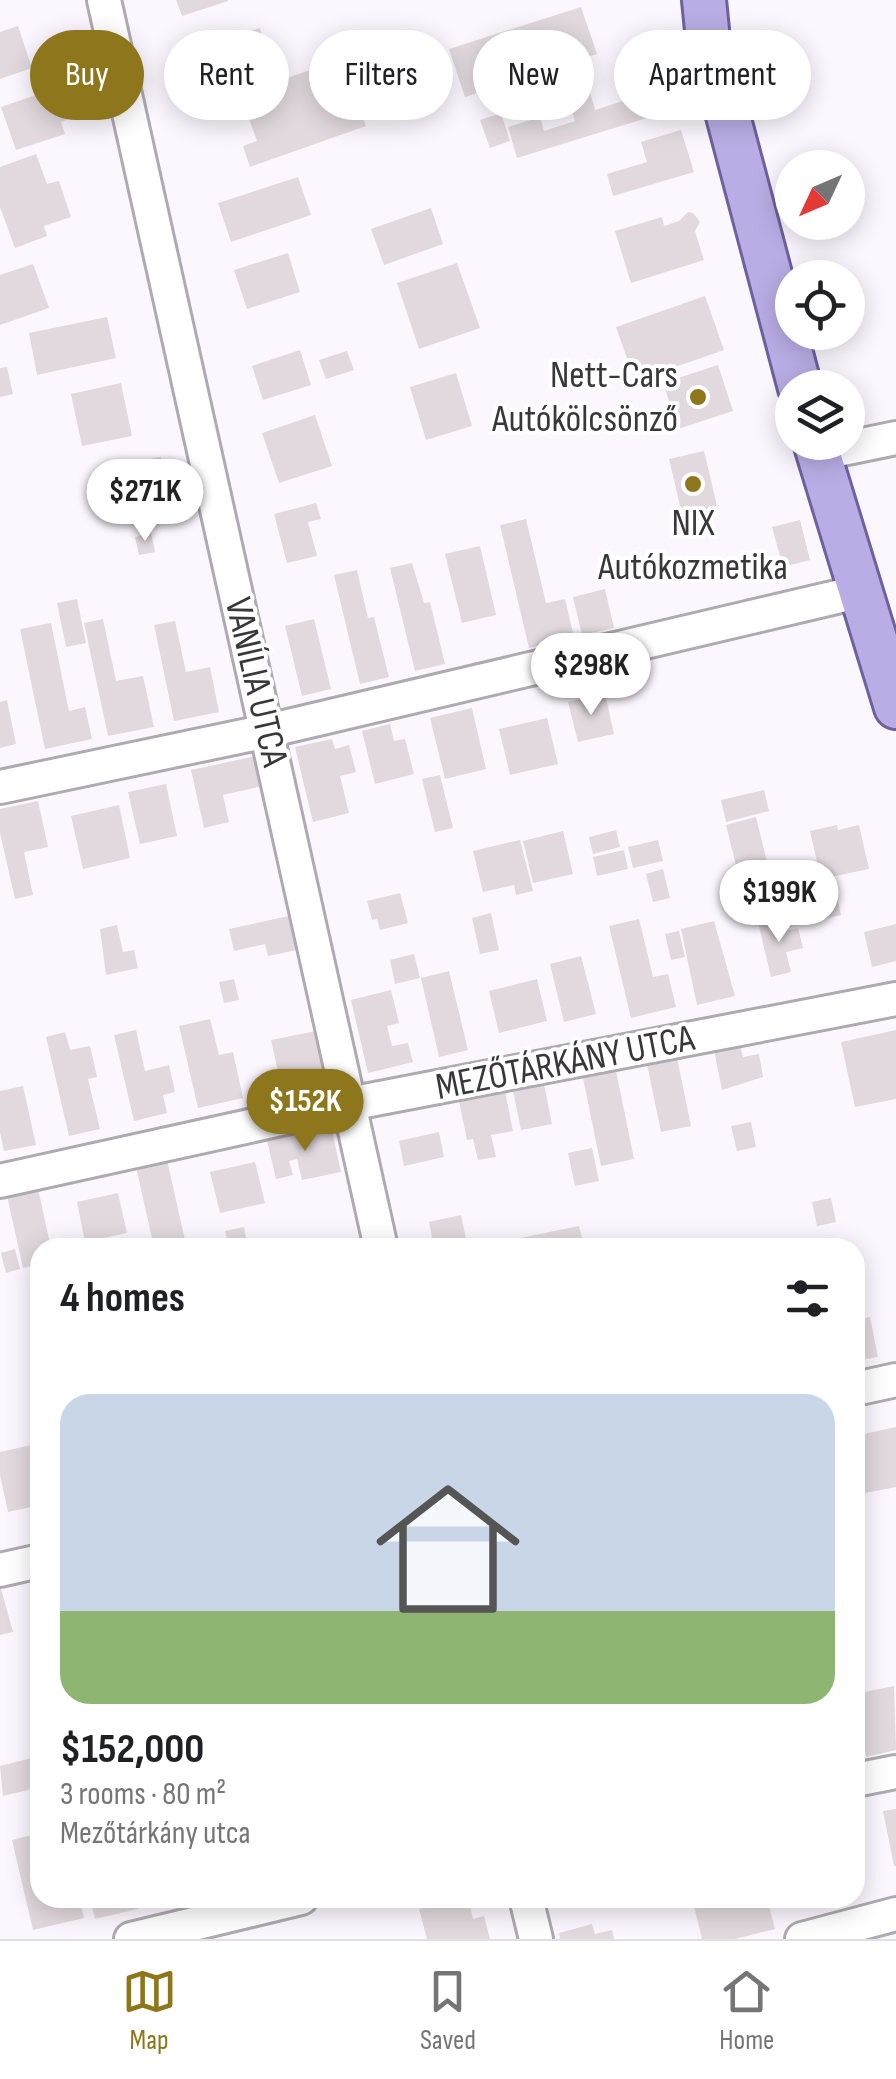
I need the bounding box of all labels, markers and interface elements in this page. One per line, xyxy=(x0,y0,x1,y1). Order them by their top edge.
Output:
chip: Buy xyxy=(30,30,144,120)
chip: Rent xyxy=(164,30,289,120)
chip: Filters xyxy=(309,30,453,120)
chip: New xyxy=(473,30,594,120)
chip: Apartment xyxy=(614,30,811,120)
north arrow xyxy=(775,150,865,240)
map controls xyxy=(775,150,865,460)
button: locate xyxy=(775,260,865,350)
place label: Nett-Cars Autókölcsönző xyxy=(491,353,678,442)
button: layers xyxy=(775,370,865,460)
marker: Nett-Cars Autókölcsönző xyxy=(687,386,709,408)
pin: $271K xyxy=(75,459,215,544)
text: $271K xyxy=(108,472,182,511)
marker: NIX Autókozmetika xyxy=(682,473,704,495)
place label: NIX Autókozmetika xyxy=(597,501,788,590)
street label: VANÍLIA UTCA xyxy=(215,593,297,771)
pin: $298K xyxy=(521,633,661,718)
text: $298K xyxy=(553,646,629,685)
pin: $199K xyxy=(709,860,849,945)
text: $199K xyxy=(741,873,817,912)
street label: MEZŐTÁRKÁNY UTCA xyxy=(432,1016,699,1110)
pin: $152K xyxy=(235,1069,375,1154)
text: $152K xyxy=(269,1082,341,1121)
icon: filters xyxy=(780,1271,835,1326)
text: 4 homes xyxy=(60,1273,185,1324)
icon: home xyxy=(358,1459,538,1639)
text: $152,000 xyxy=(60,1724,204,1775)
text: 3 rooms · 80 m² xyxy=(60,1775,226,1814)
text: Mezőtárkány utca xyxy=(60,1814,250,1853)
tab: Map xyxy=(122,1964,177,2057)
tab: Saved xyxy=(420,1964,476,2057)
tab: Home xyxy=(719,1964,774,2057)

